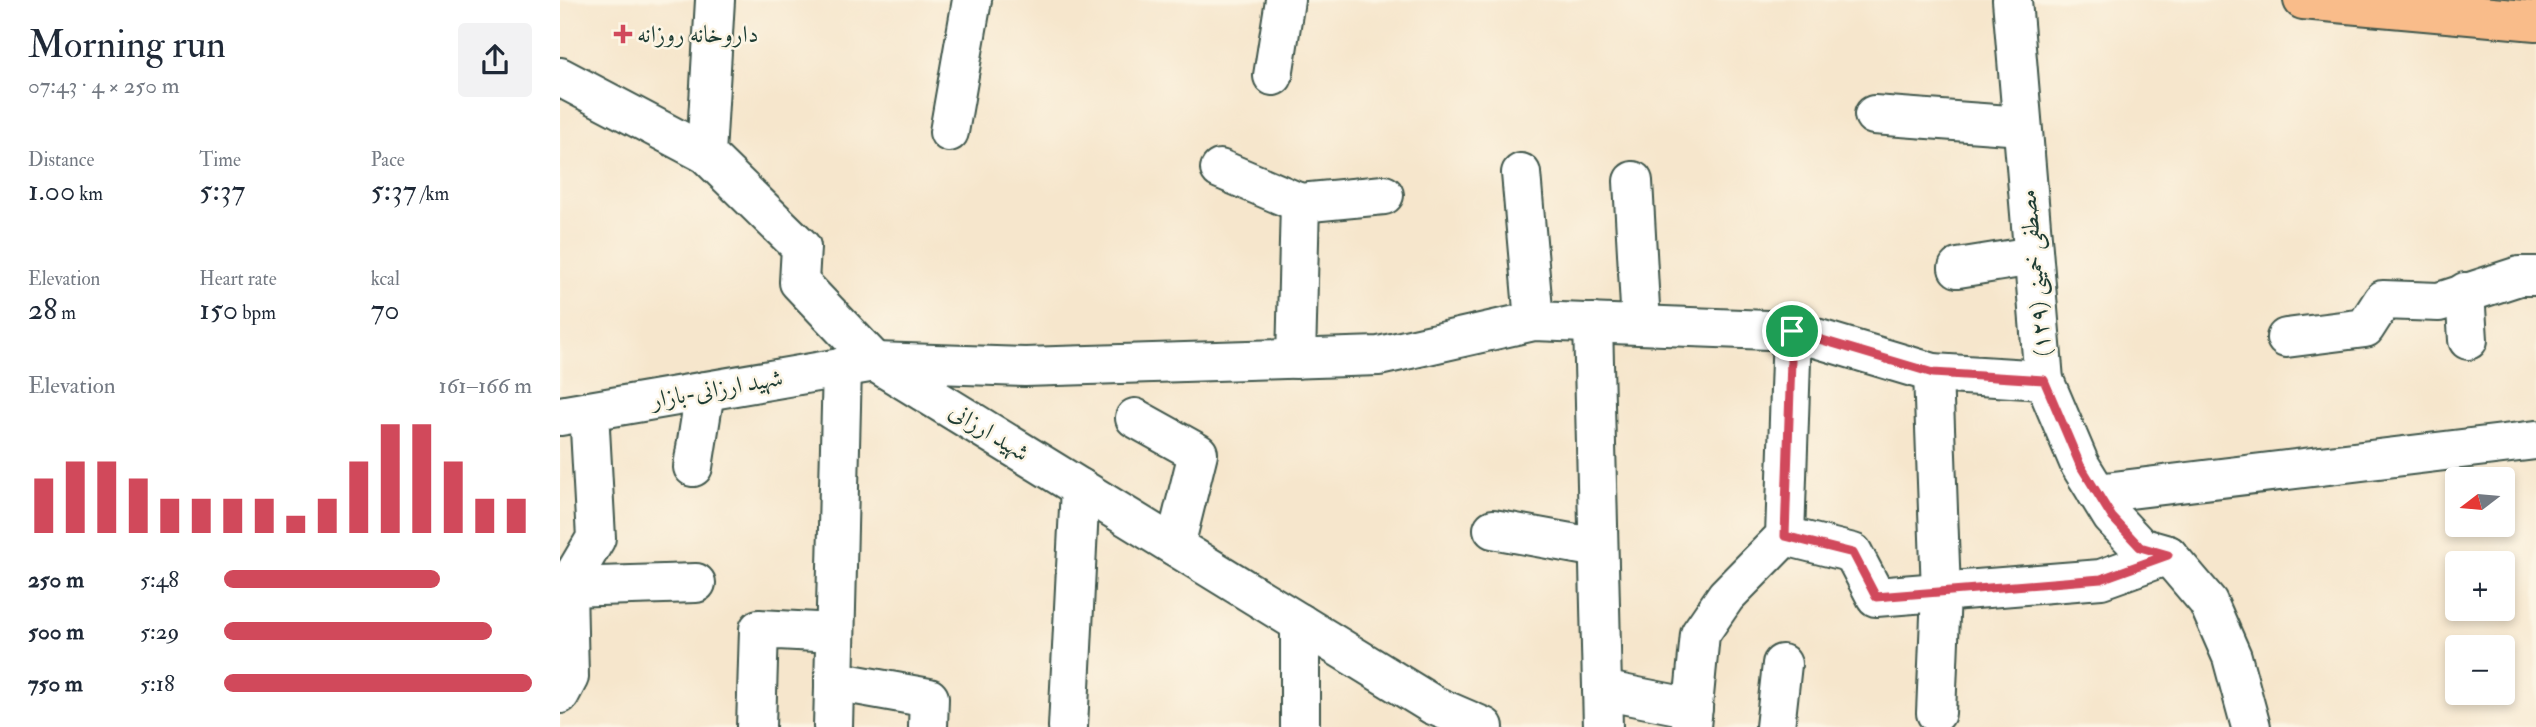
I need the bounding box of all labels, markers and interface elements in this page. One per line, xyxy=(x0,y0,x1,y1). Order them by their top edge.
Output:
place label: داروخانه روزانه xyxy=(637,19,759,50)
text: Morning run xyxy=(28,21,226,69)
button: share xyxy=(458,23,532,97)
marker: داروخانه روزانه xyxy=(615,26,631,42)
text: 07:43 · 4 × 250 m xyxy=(28,71,180,100)
text: Distance xyxy=(28,148,94,172)
text: Time xyxy=(199,148,241,172)
text: Pace xyxy=(371,148,405,172)
text: 1.00 xyxy=(28,172,75,209)
text: 5:37 xyxy=(199,172,245,209)
text: 5:37 xyxy=(371,172,417,209)
text: km xyxy=(75,182,103,206)
text: /km xyxy=(417,182,449,206)
street label: مصطفی خمینی (۱۲۹) xyxy=(2012,188,2059,358)
text: Elevation xyxy=(28,267,100,291)
text: Heart rate xyxy=(199,267,277,291)
text: kcal xyxy=(371,267,400,291)
text: 28 xyxy=(28,291,57,328)
text: 150 xyxy=(199,291,238,328)
text: 70 xyxy=(371,291,400,328)
text: m xyxy=(57,301,76,325)
text: bpm xyxy=(238,301,276,325)
pin xyxy=(1762,301,1822,361)
icon: arrive xyxy=(1773,312,1811,350)
street label: شهید ارزانی-بازار xyxy=(647,362,785,416)
text: Elevation xyxy=(28,371,116,400)
text: 161–166 m xyxy=(439,371,532,400)
street label: شهید ارزانی xyxy=(943,395,1035,469)
north arrow xyxy=(2445,467,2515,537)
map controls xyxy=(2445,467,2515,705)
button: + xyxy=(2445,551,2515,621)
text: 250 m xyxy=(28,565,84,594)
text: 5:48 xyxy=(140,565,179,594)
text: 500 m xyxy=(28,617,84,646)
text: 5:29 xyxy=(140,617,179,646)
button: − xyxy=(2445,635,2515,705)
text: 750 m xyxy=(28,669,83,698)
text: 5:18 xyxy=(140,669,175,698)

